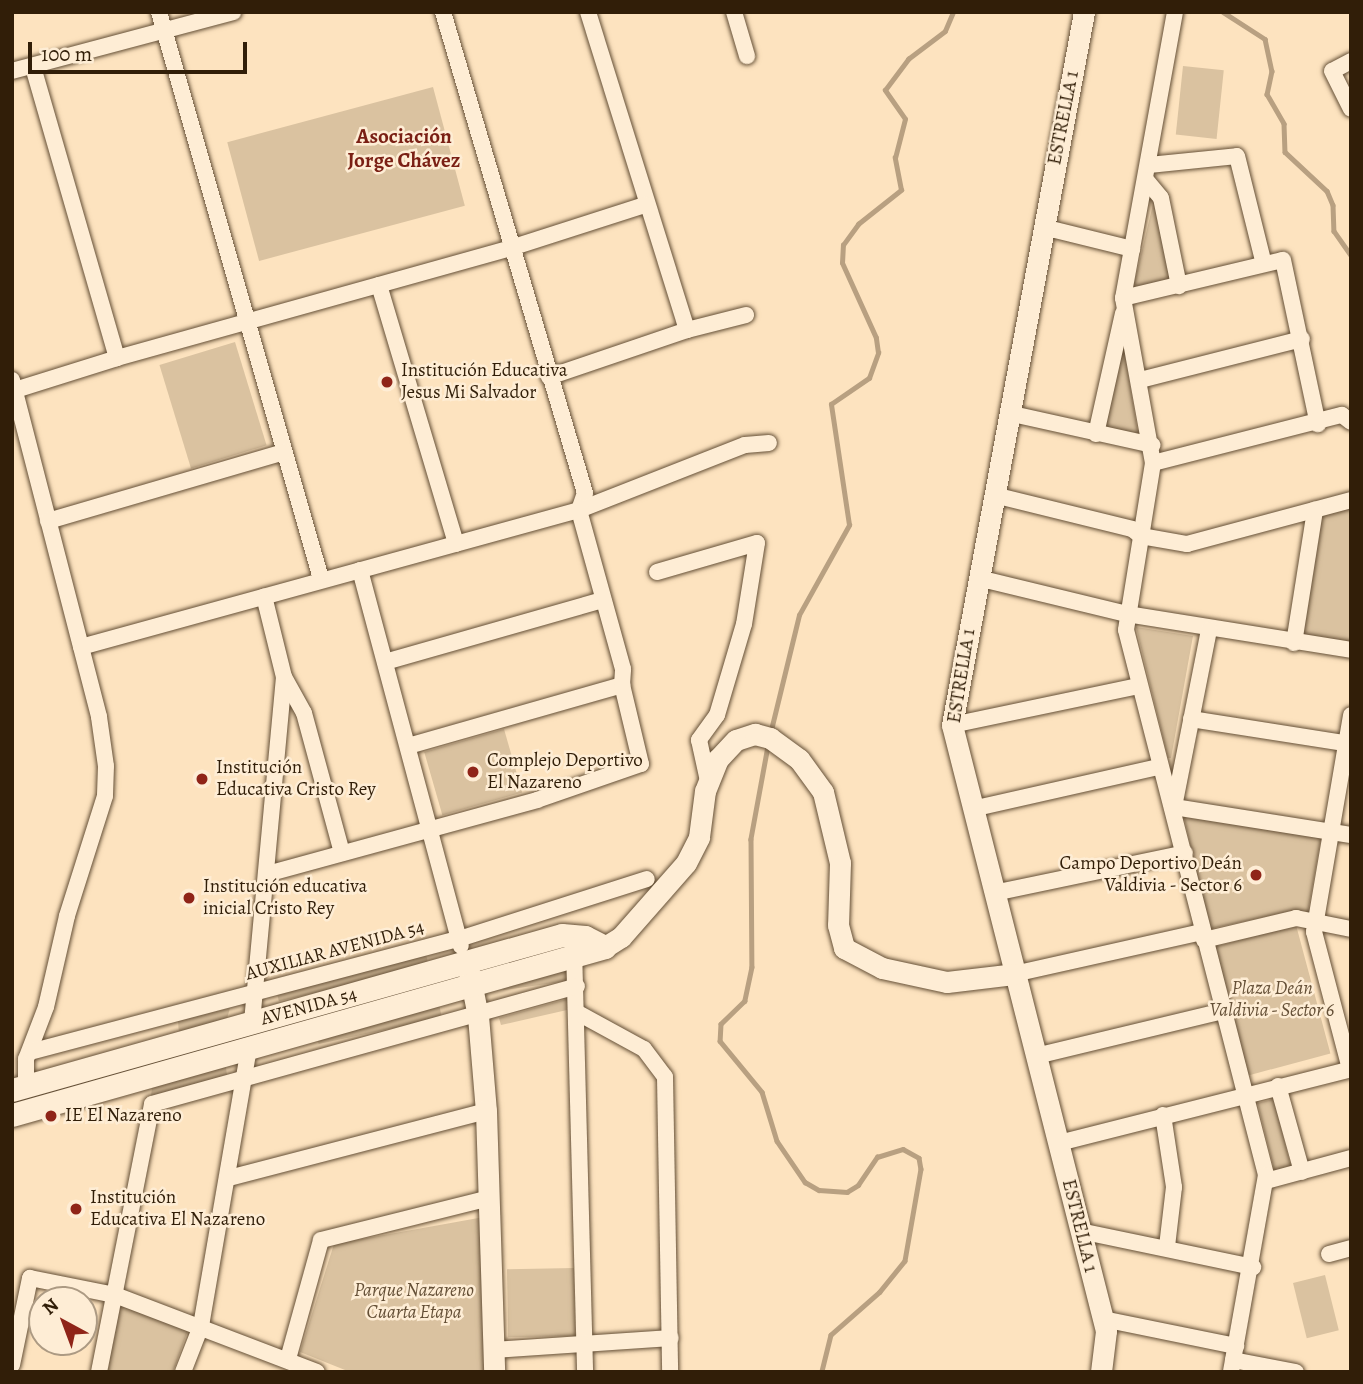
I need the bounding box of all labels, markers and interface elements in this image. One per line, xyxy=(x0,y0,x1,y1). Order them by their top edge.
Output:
scale bar xyxy=(32,28,250,72)
text: 100 m xyxy=(41,40,92,68)
street label: ESTRELLA 1 xyxy=(1044,69,1084,167)
district label: Asociación Jorge Chávez xyxy=(348,123,460,173)
place label: Institución Educativa Jesus Mi Salvador xyxy=(401,360,568,404)
marker: Institución Educativa Jesus Mi Salvador xyxy=(379,374,395,390)
street label: ESTRELLA 1 xyxy=(943,627,981,725)
place label: Complejo Deportivo El Nazareno xyxy=(487,750,643,794)
place label: Institución Educativa Cristo Rey xyxy=(216,757,376,801)
marker: Complejo Deportivo El Nazareno xyxy=(465,764,481,780)
marker: Institución Educativa Cristo Rey xyxy=(194,771,210,787)
place label: Campo Deportivo Deán Valdivia - Sector 6 xyxy=(1059,853,1242,897)
marker: Campo Deportivo Deán Valdivia - Sector 6 xyxy=(1248,867,1264,883)
place label: Institución educativa inicial Cristo Rey xyxy=(203,876,367,920)
marker: Institución educativa inicial Cristo Rey xyxy=(181,890,197,906)
street label: AUXILIAR AVENIDA 54 xyxy=(243,916,427,986)
park label: Plaza Deán Valdivia - Sector 6 xyxy=(1210,978,1334,1022)
street label: AVENIDA 54 xyxy=(259,983,359,1031)
place label: IE El Nazareno xyxy=(65,1105,182,1127)
marker: IE El Nazareno xyxy=(43,1108,59,1124)
street label: ESTRELLA 1 xyxy=(1056,1177,1102,1275)
place label: Institución Educativa El Nazareno xyxy=(90,1187,265,1231)
marker: Institución Educativa El Nazareno xyxy=(68,1201,84,1217)
park label: Parque Nazareno Cuarta Etapa xyxy=(354,1280,474,1324)
north arrow xyxy=(28,1286,98,1356)
text: N xyxy=(37,1292,64,1321)

